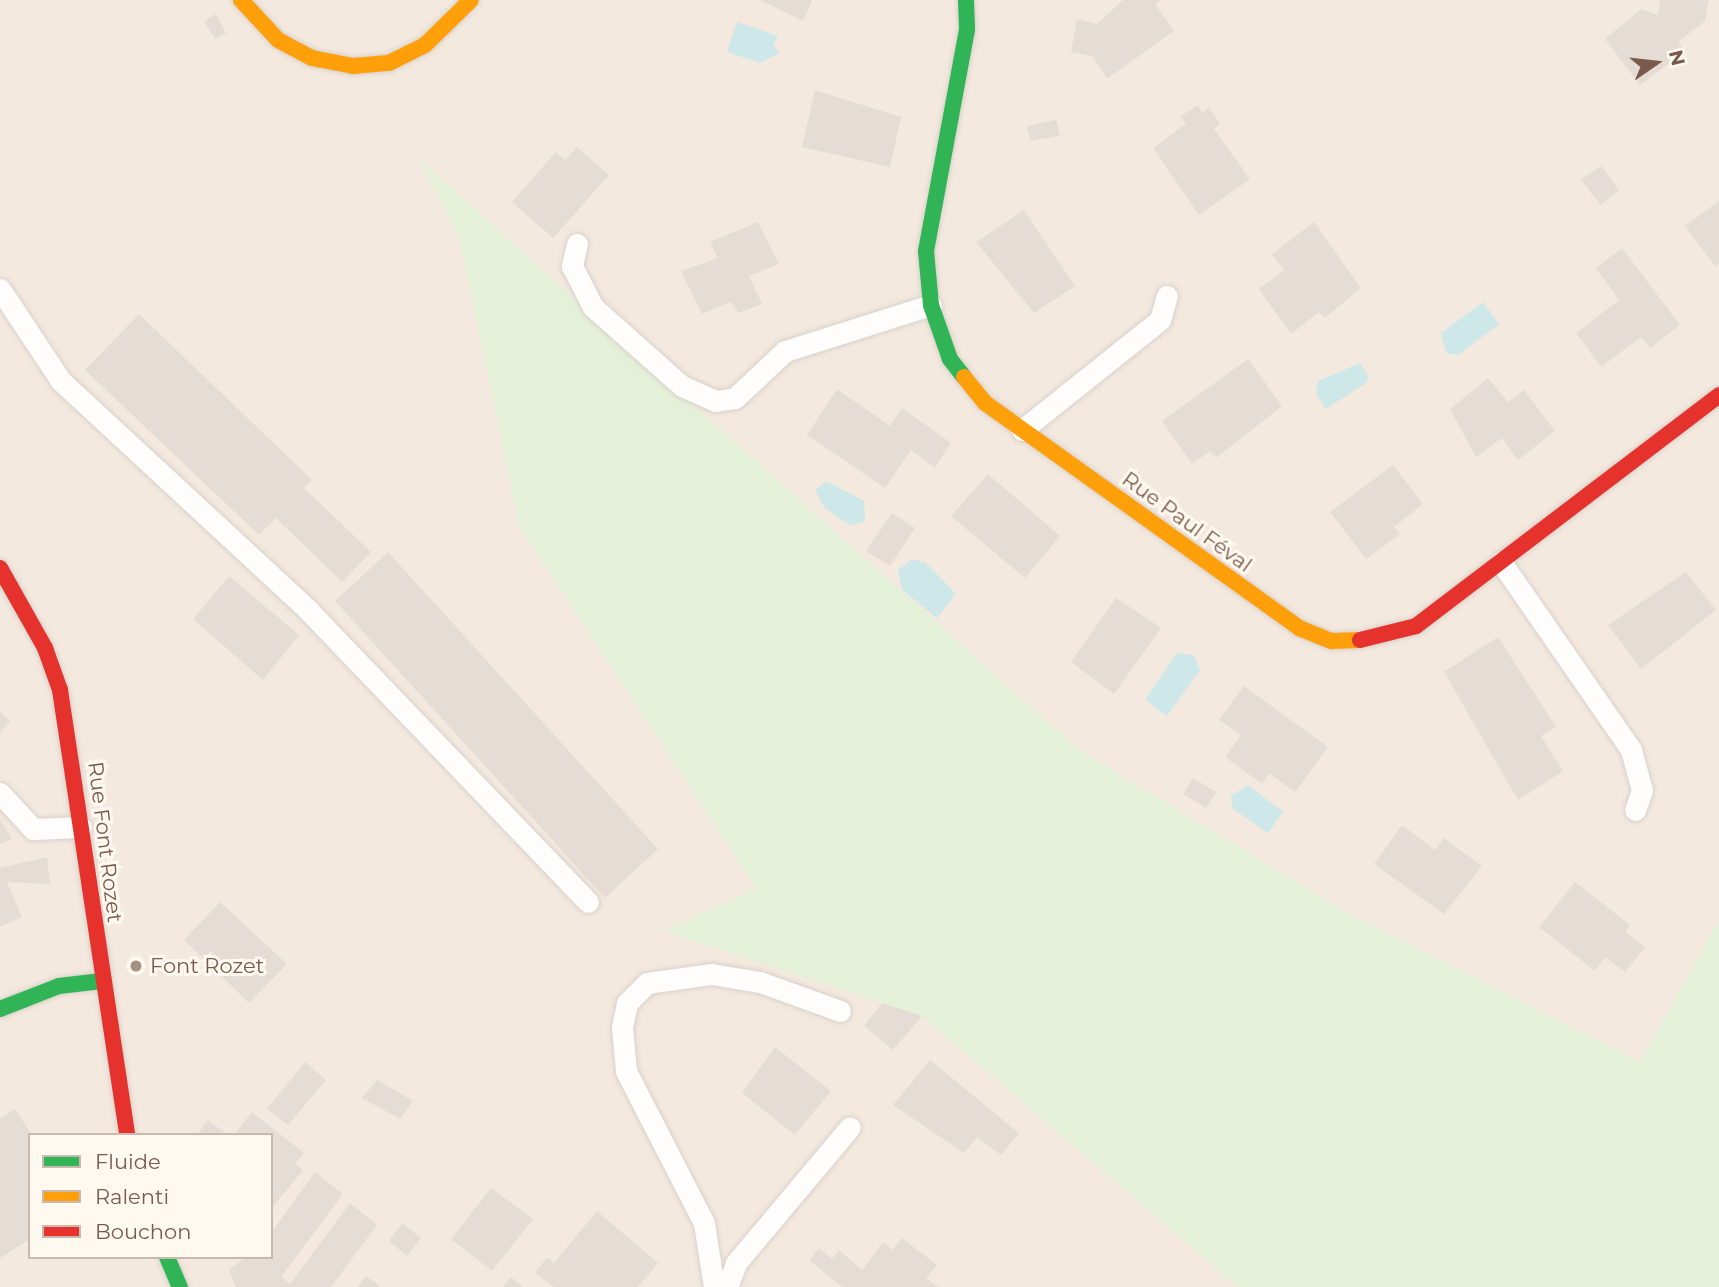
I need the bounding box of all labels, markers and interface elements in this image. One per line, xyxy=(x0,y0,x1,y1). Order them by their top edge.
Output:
north arrow xyxy=(1621,28,1691,98)
text: N xyxy=(1664,48,1690,68)
street label: Rue Paul Féval xyxy=(1117,466,1257,578)
street label: Rue Font Rozet xyxy=(83,760,127,924)
place label: Font Rozet xyxy=(150,953,264,979)
marker: Font Rozet xyxy=(128,958,144,974)
legend xyxy=(28,1133,273,1259)
text: Fluide xyxy=(95,1149,161,1174)
text: Ralenti xyxy=(95,1184,169,1209)
text: Bouchon xyxy=(95,1219,191,1244)

